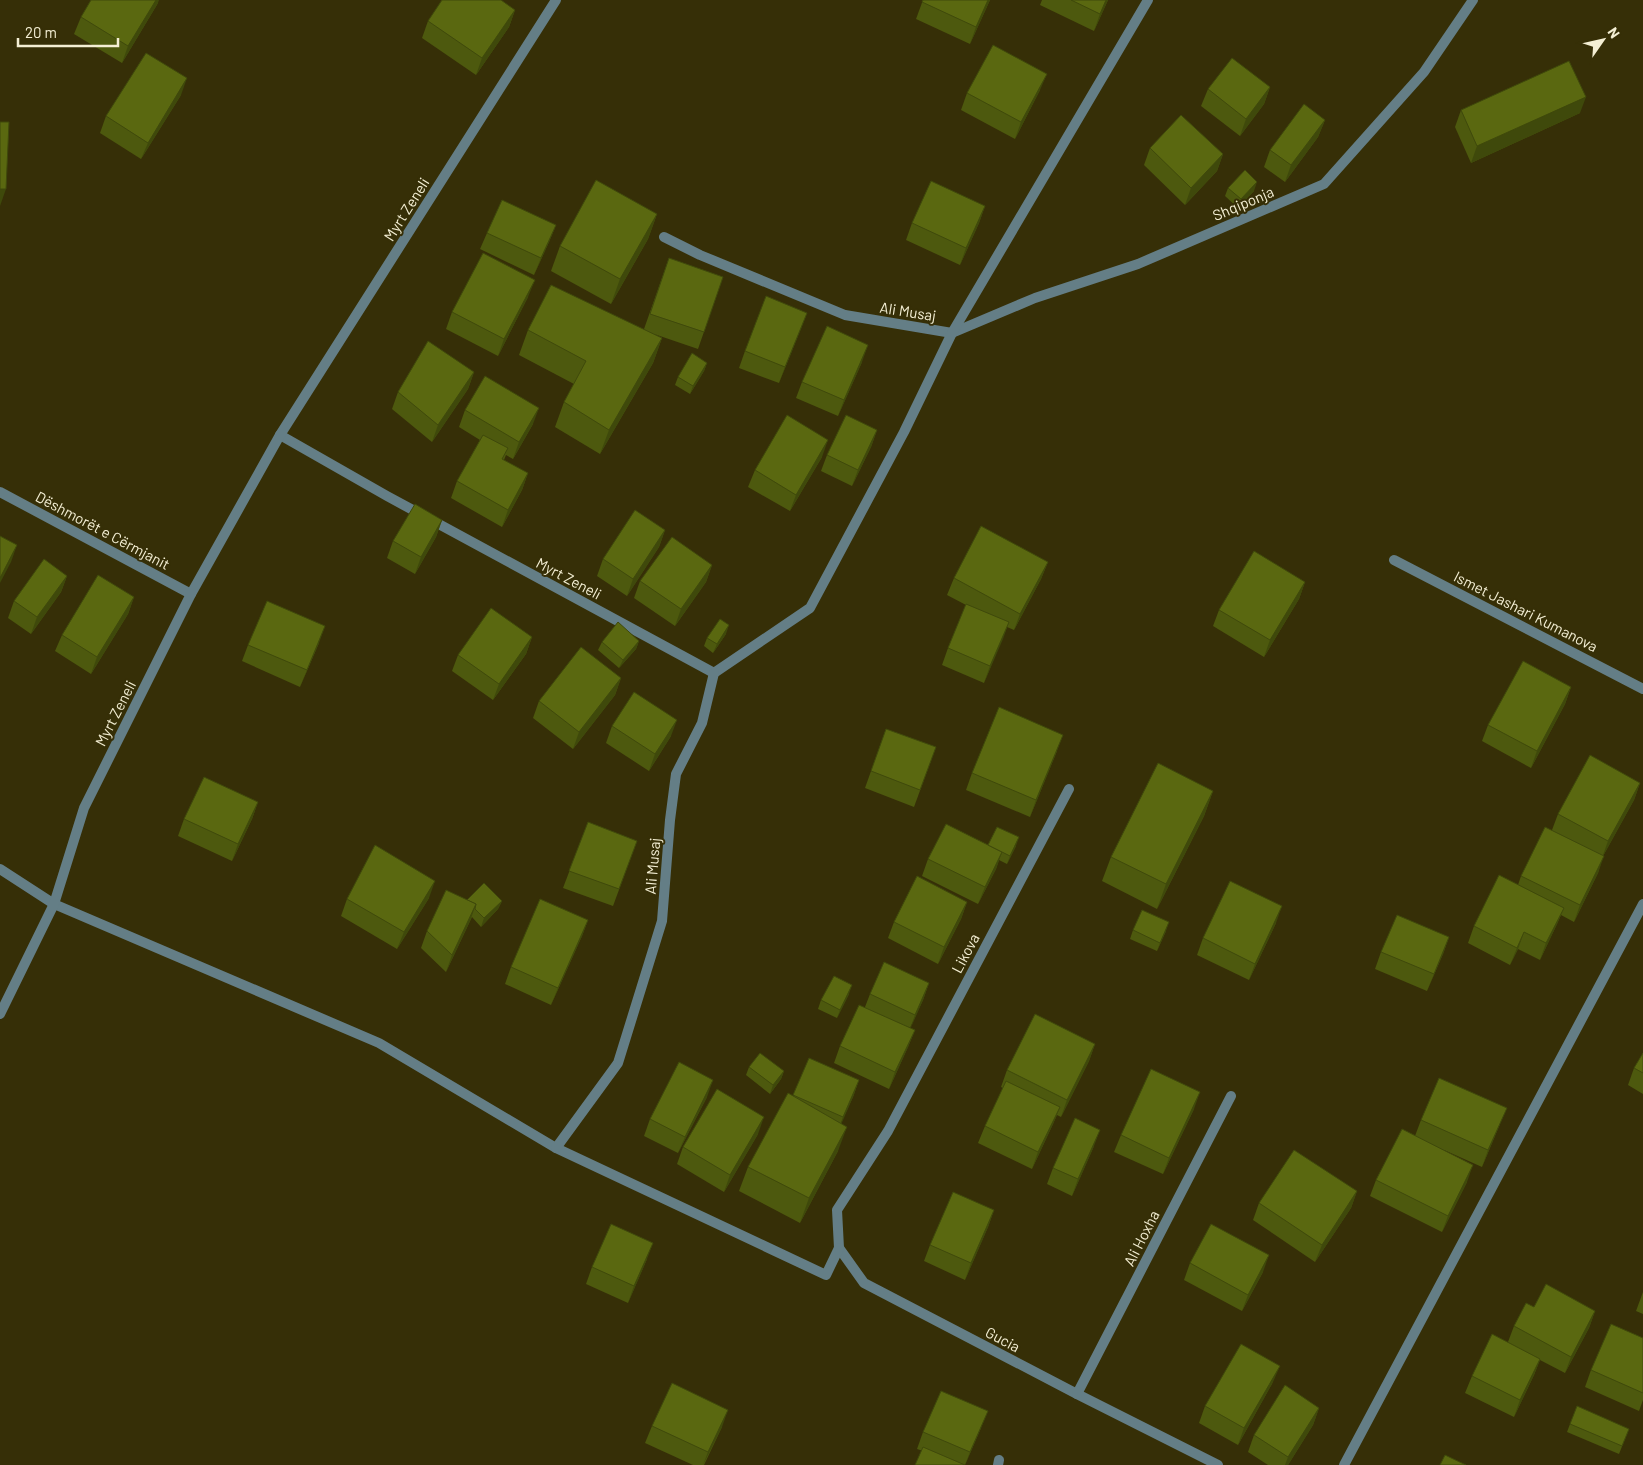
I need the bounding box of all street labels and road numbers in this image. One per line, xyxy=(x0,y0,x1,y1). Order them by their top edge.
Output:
street label: Myrt Zeneli xyxy=(379,174,433,244)
street label: Shqiponja xyxy=(1210,182,1276,224)
street label: Ali Musaj xyxy=(879,298,937,324)
street label: Dëshmorët e Cërmjanit xyxy=(33,487,173,573)
street label: Myrt Zeneli xyxy=(533,553,605,603)
street label: Ismet Jashari Kumanova xyxy=(1451,567,1601,655)
street label: Myrt Zeneli xyxy=(91,677,139,749)
street label: Ali Musaj xyxy=(641,837,663,895)
street label: Likova xyxy=(947,930,983,976)
street label: Ali Hoxha xyxy=(1119,1207,1163,1269)
street label: Gucia xyxy=(983,1322,1023,1356)

